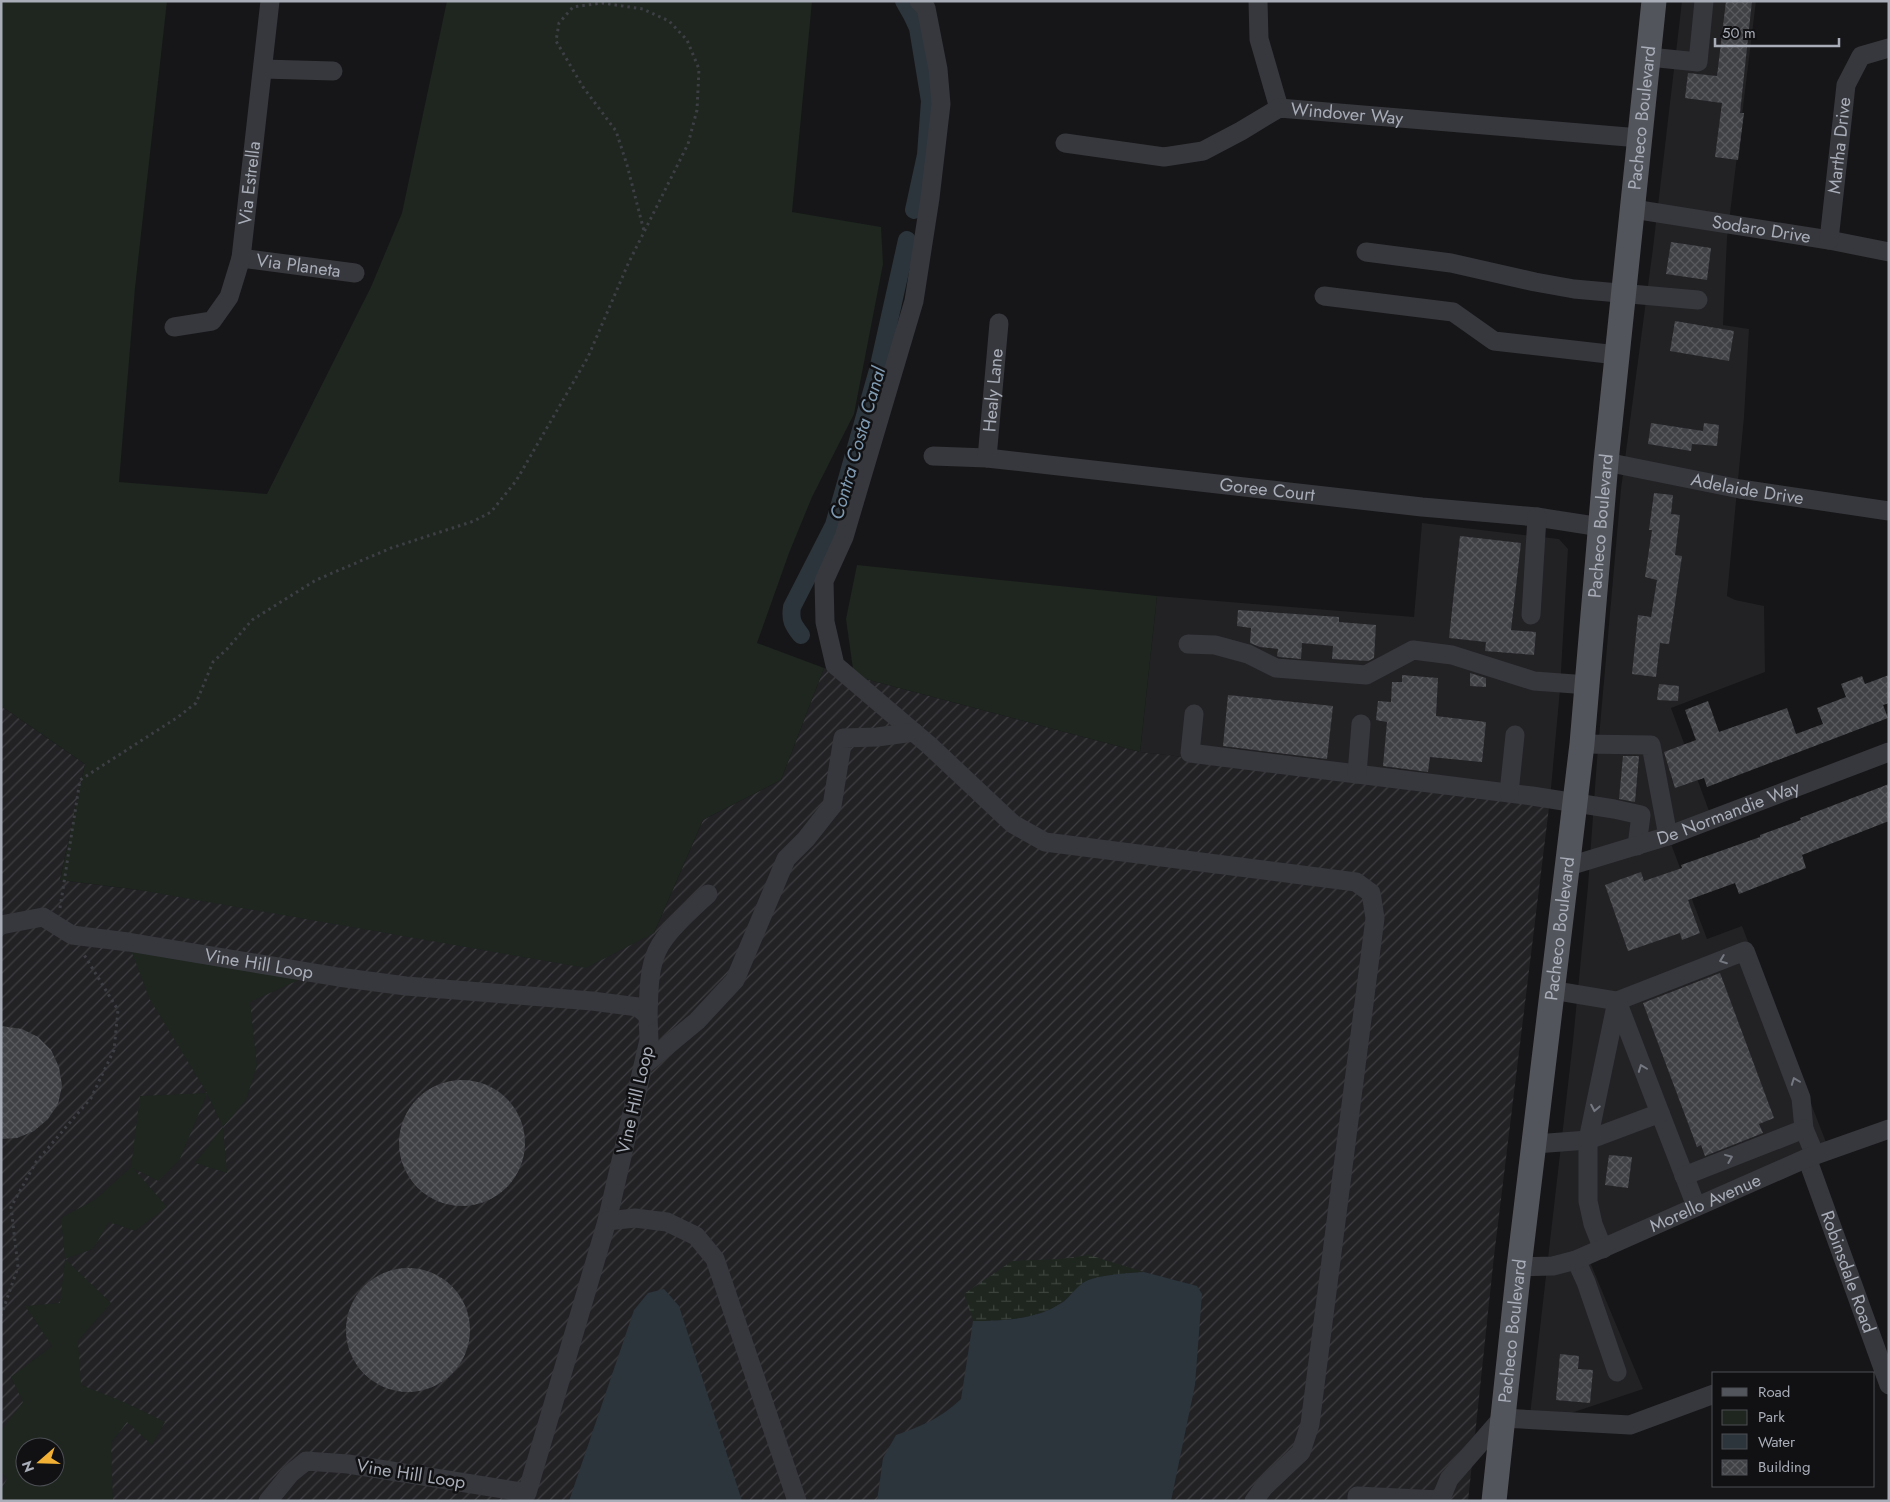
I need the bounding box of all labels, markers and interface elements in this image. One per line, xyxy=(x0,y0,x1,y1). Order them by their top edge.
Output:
scale bar xyxy=(1715,15,1839,47)
text: 50 m xyxy=(1722,22,1756,44)
street label: Pacheco Boulevard xyxy=(1621,45,1662,191)
street label: Windover Way xyxy=(1290,96,1404,131)
street label: Martha Drive xyxy=(1821,96,1858,195)
street label: Via Estrella xyxy=(232,140,267,227)
street label: Sodaro Drive xyxy=(1710,209,1813,250)
street label: Via Planeta xyxy=(255,247,342,284)
street label: Healy Lane xyxy=(976,347,1010,433)
water label: Contra Costa Canal xyxy=(823,363,892,523)
street label: Pacheco Boulevard xyxy=(1581,452,1620,599)
street label: Adelaide Drive xyxy=(1689,466,1805,511)
street label: Goree Court xyxy=(1218,471,1317,508)
street label: De Normandie Way xyxy=(1653,774,1804,852)
street label: Pacheco Boulevard xyxy=(1538,855,1581,1002)
street label: Vine Hill Loop xyxy=(202,942,315,986)
one-way arrow xyxy=(1719,953,1728,964)
street label: Vine Hill Loop xyxy=(610,1044,660,1156)
one-way arrow xyxy=(1638,1064,1648,1073)
one-way arrow xyxy=(1790,1077,1801,1086)
one-way arrow xyxy=(1590,1104,1600,1112)
one-way arrow xyxy=(1724,1154,1733,1164)
street label: Morello Avenue xyxy=(1645,1167,1765,1239)
street label: Robinsdale Road xyxy=(1814,1207,1882,1337)
street label: Pacheco Boulevard xyxy=(1492,1257,1533,1404)
legend xyxy=(1712,1372,1875,1487)
text: Road xyxy=(1758,1381,1790,1403)
text: Park xyxy=(1758,1406,1785,1428)
text: Water xyxy=(1758,1431,1796,1453)
north arrow xyxy=(15,1437,65,1487)
street label: Vine Hill Loop xyxy=(355,1453,467,1495)
text: Building xyxy=(1758,1456,1810,1478)
text: N xyxy=(16,1458,39,1475)

